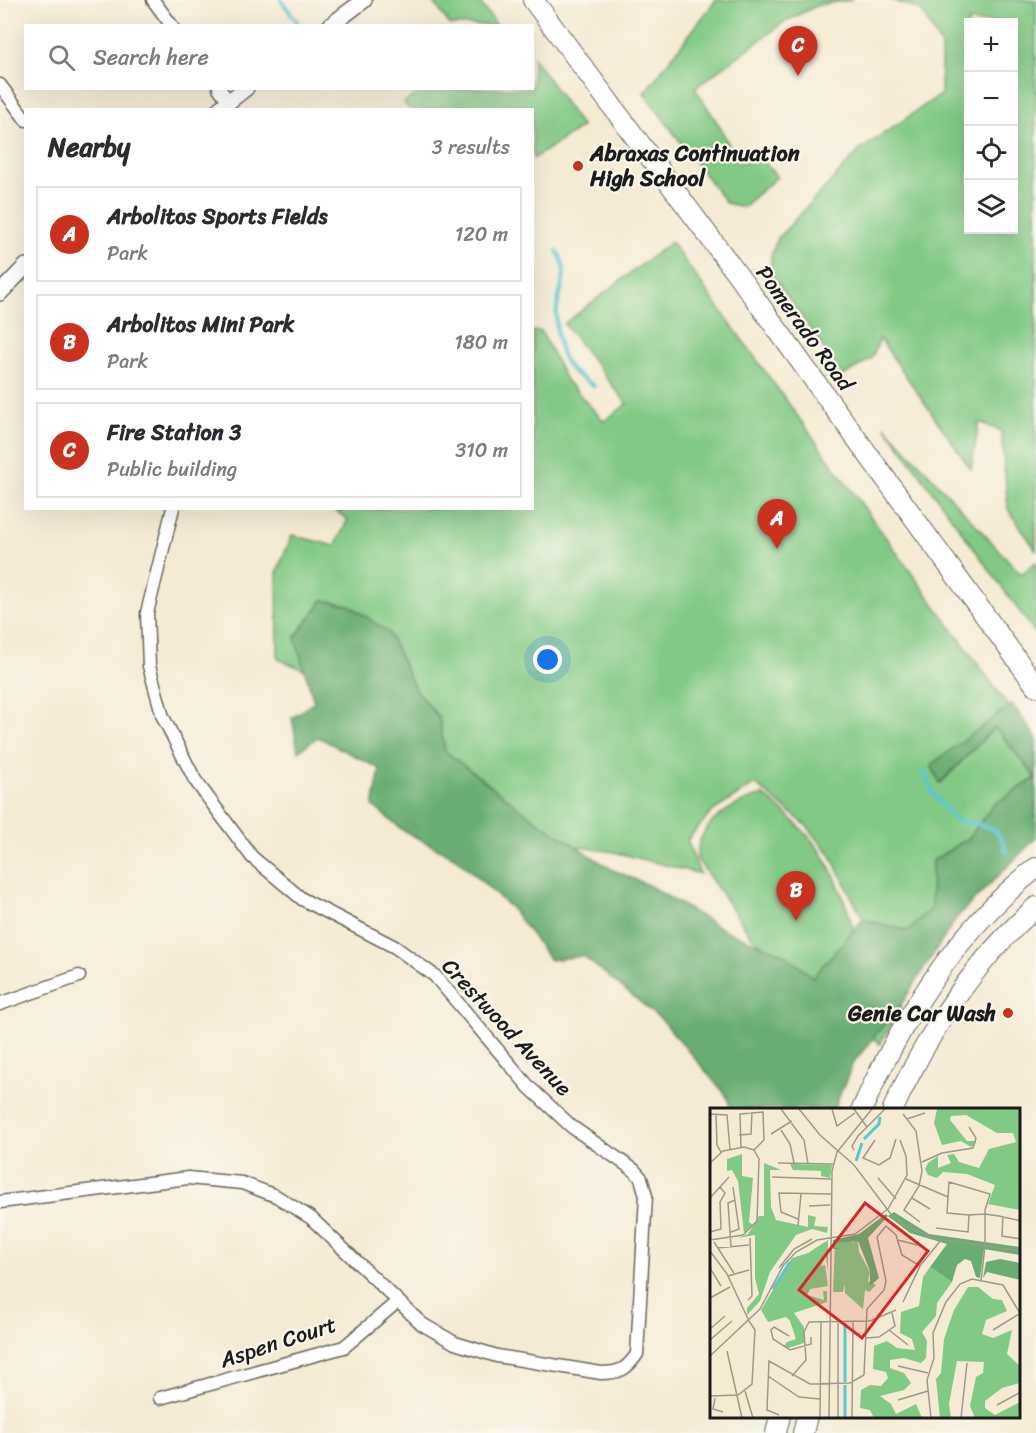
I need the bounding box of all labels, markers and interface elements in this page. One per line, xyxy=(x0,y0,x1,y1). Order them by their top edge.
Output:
map controls xyxy=(964,18,1018,234)
button: + xyxy=(964,18,1018,72)
search box xyxy=(24,24,534,90)
pin: C xyxy=(778,26,818,76)
text: Search here xyxy=(93,38,209,77)
icon: search xyxy=(45,41,78,74)
button: − xyxy=(964,72,1018,126)
text: Nearby xyxy=(48,124,130,170)
button: locate xyxy=(964,126,1018,180)
text: 3 results xyxy=(432,130,510,165)
place label: Abraxas Continuation High School xyxy=(589,134,800,198)
marker: Abraxas Continuation High School xyxy=(571,159,585,173)
button: layers xyxy=(964,180,1018,234)
text: Arbolitos Sports Fields xyxy=(107,197,328,236)
text: A xyxy=(63,217,76,252)
text: 120 m xyxy=(455,217,508,252)
text: Park xyxy=(107,236,148,271)
street label: Pomerado Road xyxy=(746,256,865,401)
text: Arbolitos Mini Park xyxy=(107,305,295,344)
text: B xyxy=(63,325,76,360)
text: 180 m xyxy=(454,325,508,360)
text: Park xyxy=(107,344,148,379)
text: Fire Station 3 xyxy=(107,413,241,452)
text: C xyxy=(63,433,76,468)
text: 310 m xyxy=(455,433,508,468)
text: Public building xyxy=(107,452,237,487)
pin: A xyxy=(758,500,796,549)
your location xyxy=(533,645,562,674)
pin: B xyxy=(776,872,816,921)
street label: Crestwood Avenue xyxy=(432,949,582,1106)
place label: Genie Car Wash xyxy=(847,994,996,1033)
marker: Genie Car Wash xyxy=(1001,1006,1015,1020)
inset map xyxy=(710,1108,1021,1418)
street label: Aspen Court xyxy=(214,1305,342,1379)

